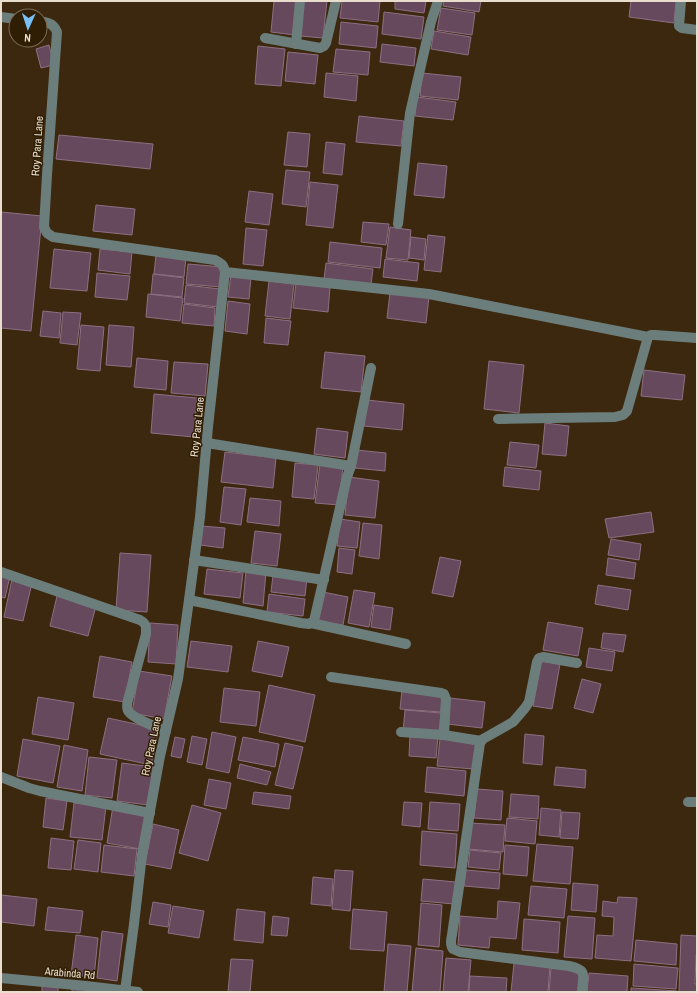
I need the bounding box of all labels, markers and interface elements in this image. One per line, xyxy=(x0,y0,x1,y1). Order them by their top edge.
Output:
north arrow xyxy=(8,8,48,48)
text: N xyxy=(24,31,31,45)
street label: Roy Para Lane xyxy=(28,115,46,177)
street label: Roy Para Lane xyxy=(187,396,207,458)
street label: Roy Para Lane xyxy=(138,715,164,777)
street label: Arabinda Rd xyxy=(43,964,96,982)

